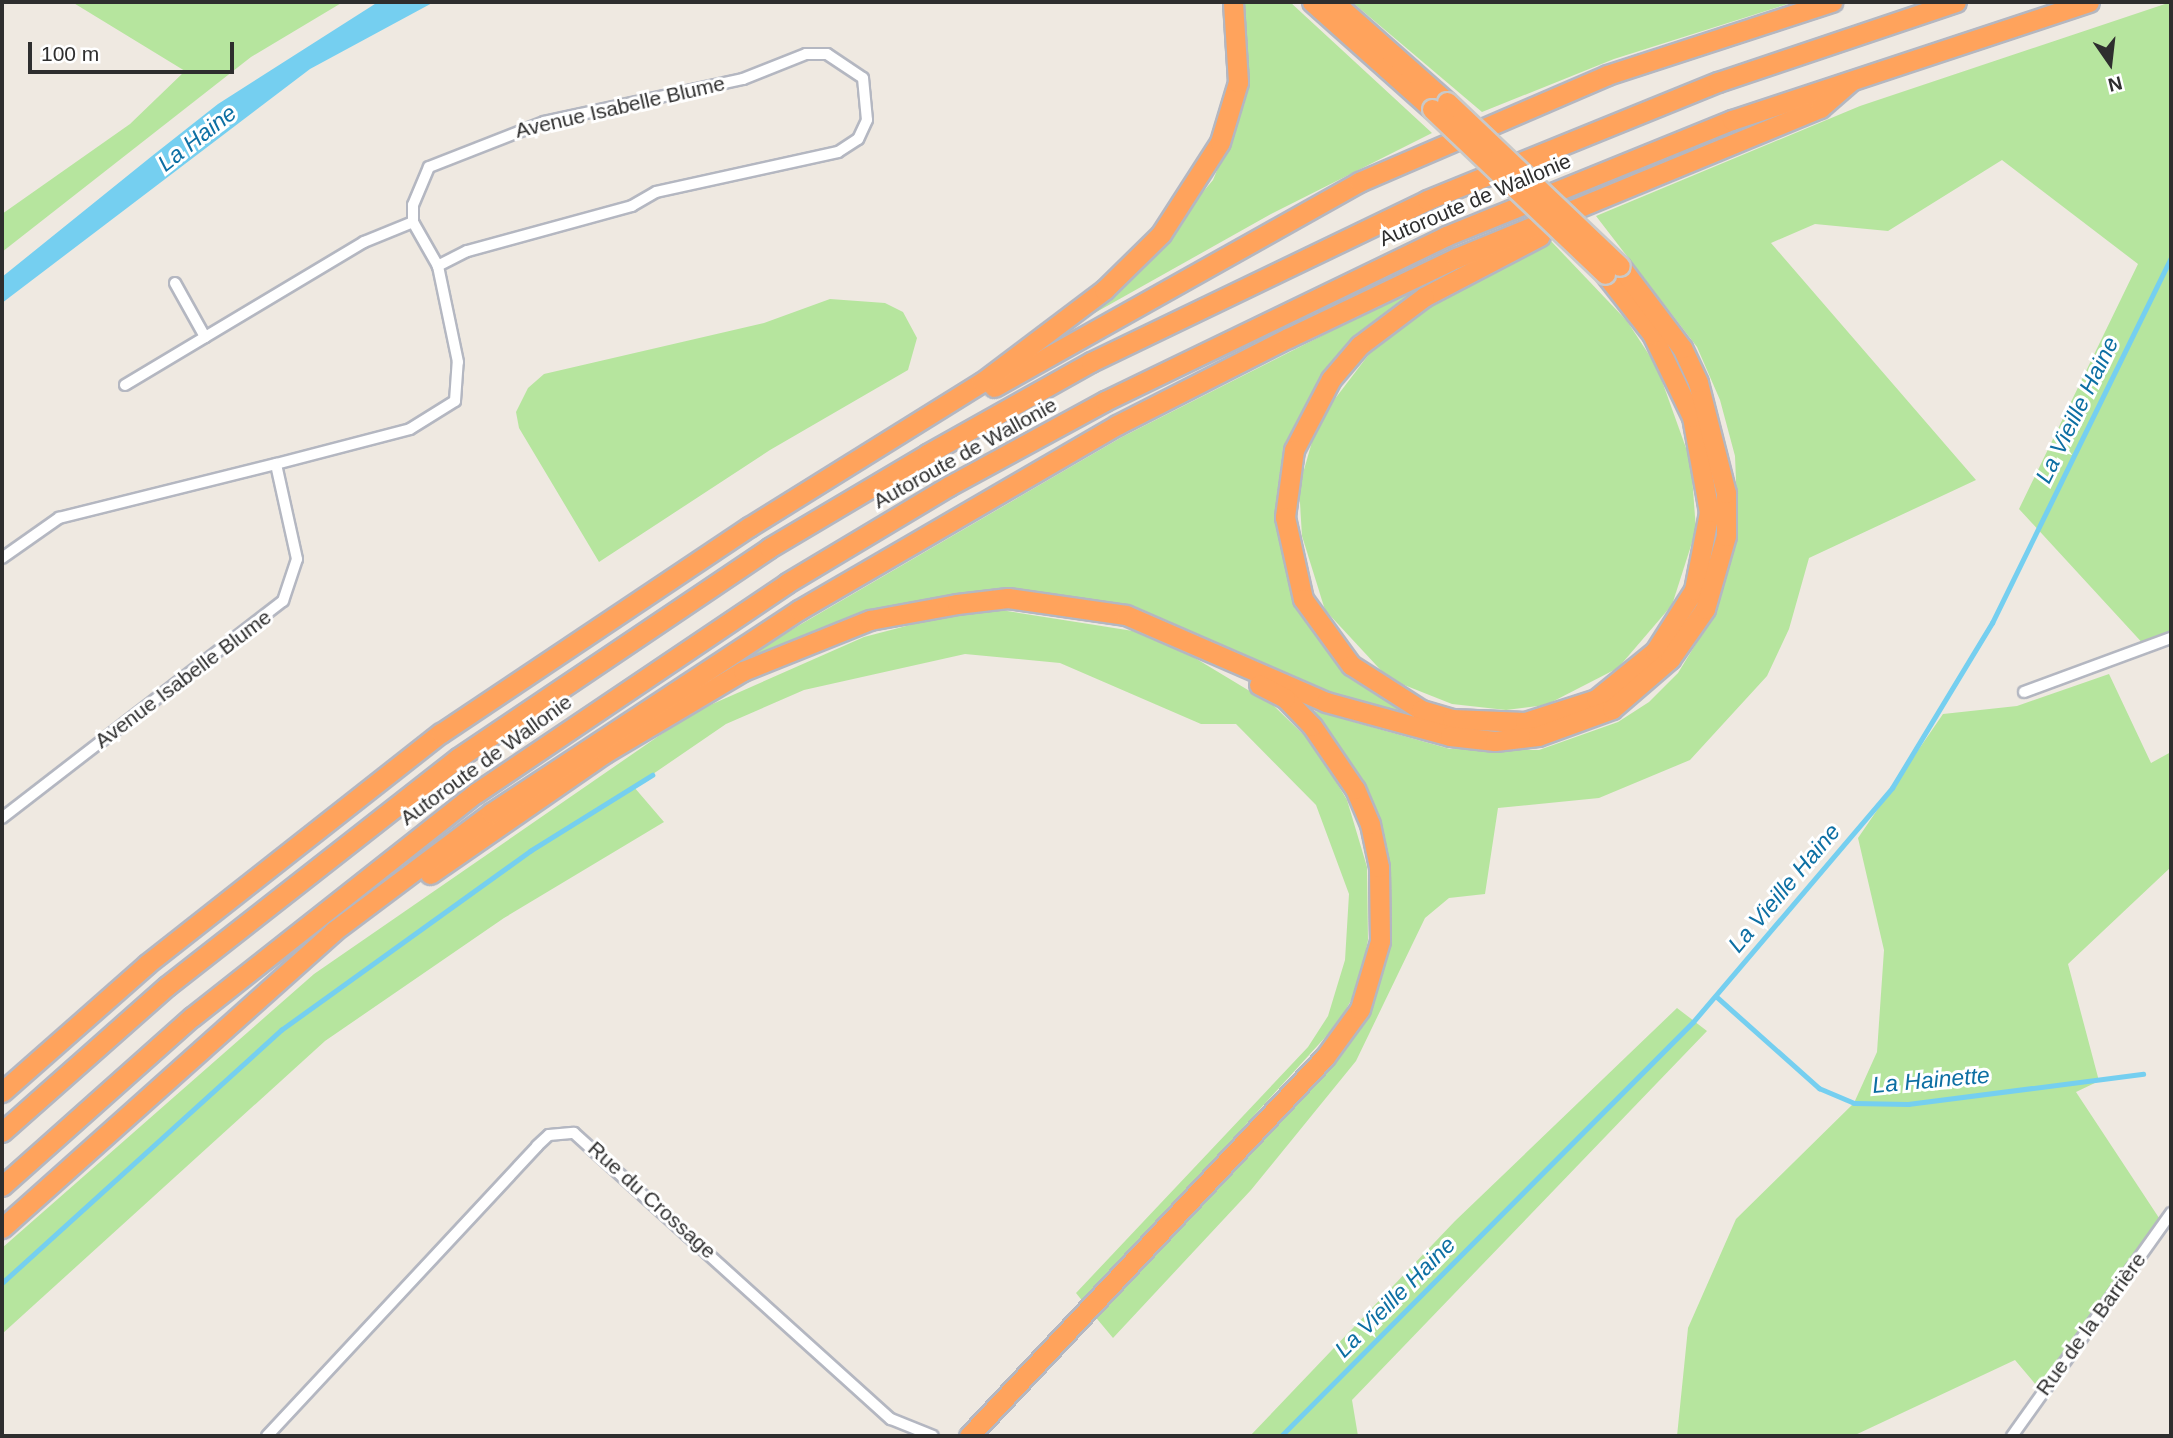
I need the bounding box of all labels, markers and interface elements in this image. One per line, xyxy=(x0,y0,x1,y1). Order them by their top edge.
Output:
scale bar xyxy=(32,28,238,72)
north arrow xyxy=(2075,28,2145,98)
text: 100 m xyxy=(41,42,99,65)
street label: Avenue Isabelle Blume xyxy=(513,71,727,143)
text: N xyxy=(2106,72,2124,96)
water label: La Haine xyxy=(152,99,242,177)
street label: Autoroute de Wallonie xyxy=(1375,148,1575,252)
water label: La Vieille Haine xyxy=(2030,332,2124,488)
street label: Autoroute de Wallonie xyxy=(869,392,1061,514)
street label: Avenue Isabelle Blume xyxy=(90,604,276,754)
street label: Autoroute de Wallonie xyxy=(395,689,577,831)
water label: La Vieille Haine xyxy=(1722,818,1846,958)
water label: La Hainette xyxy=(1871,1061,1991,1099)
street label: Rue du Crossage xyxy=(583,1136,721,1264)
water label: La Vieille Haine xyxy=(1329,1231,1461,1363)
street label: Rue de la Barrière xyxy=(2031,1248,2151,1400)

